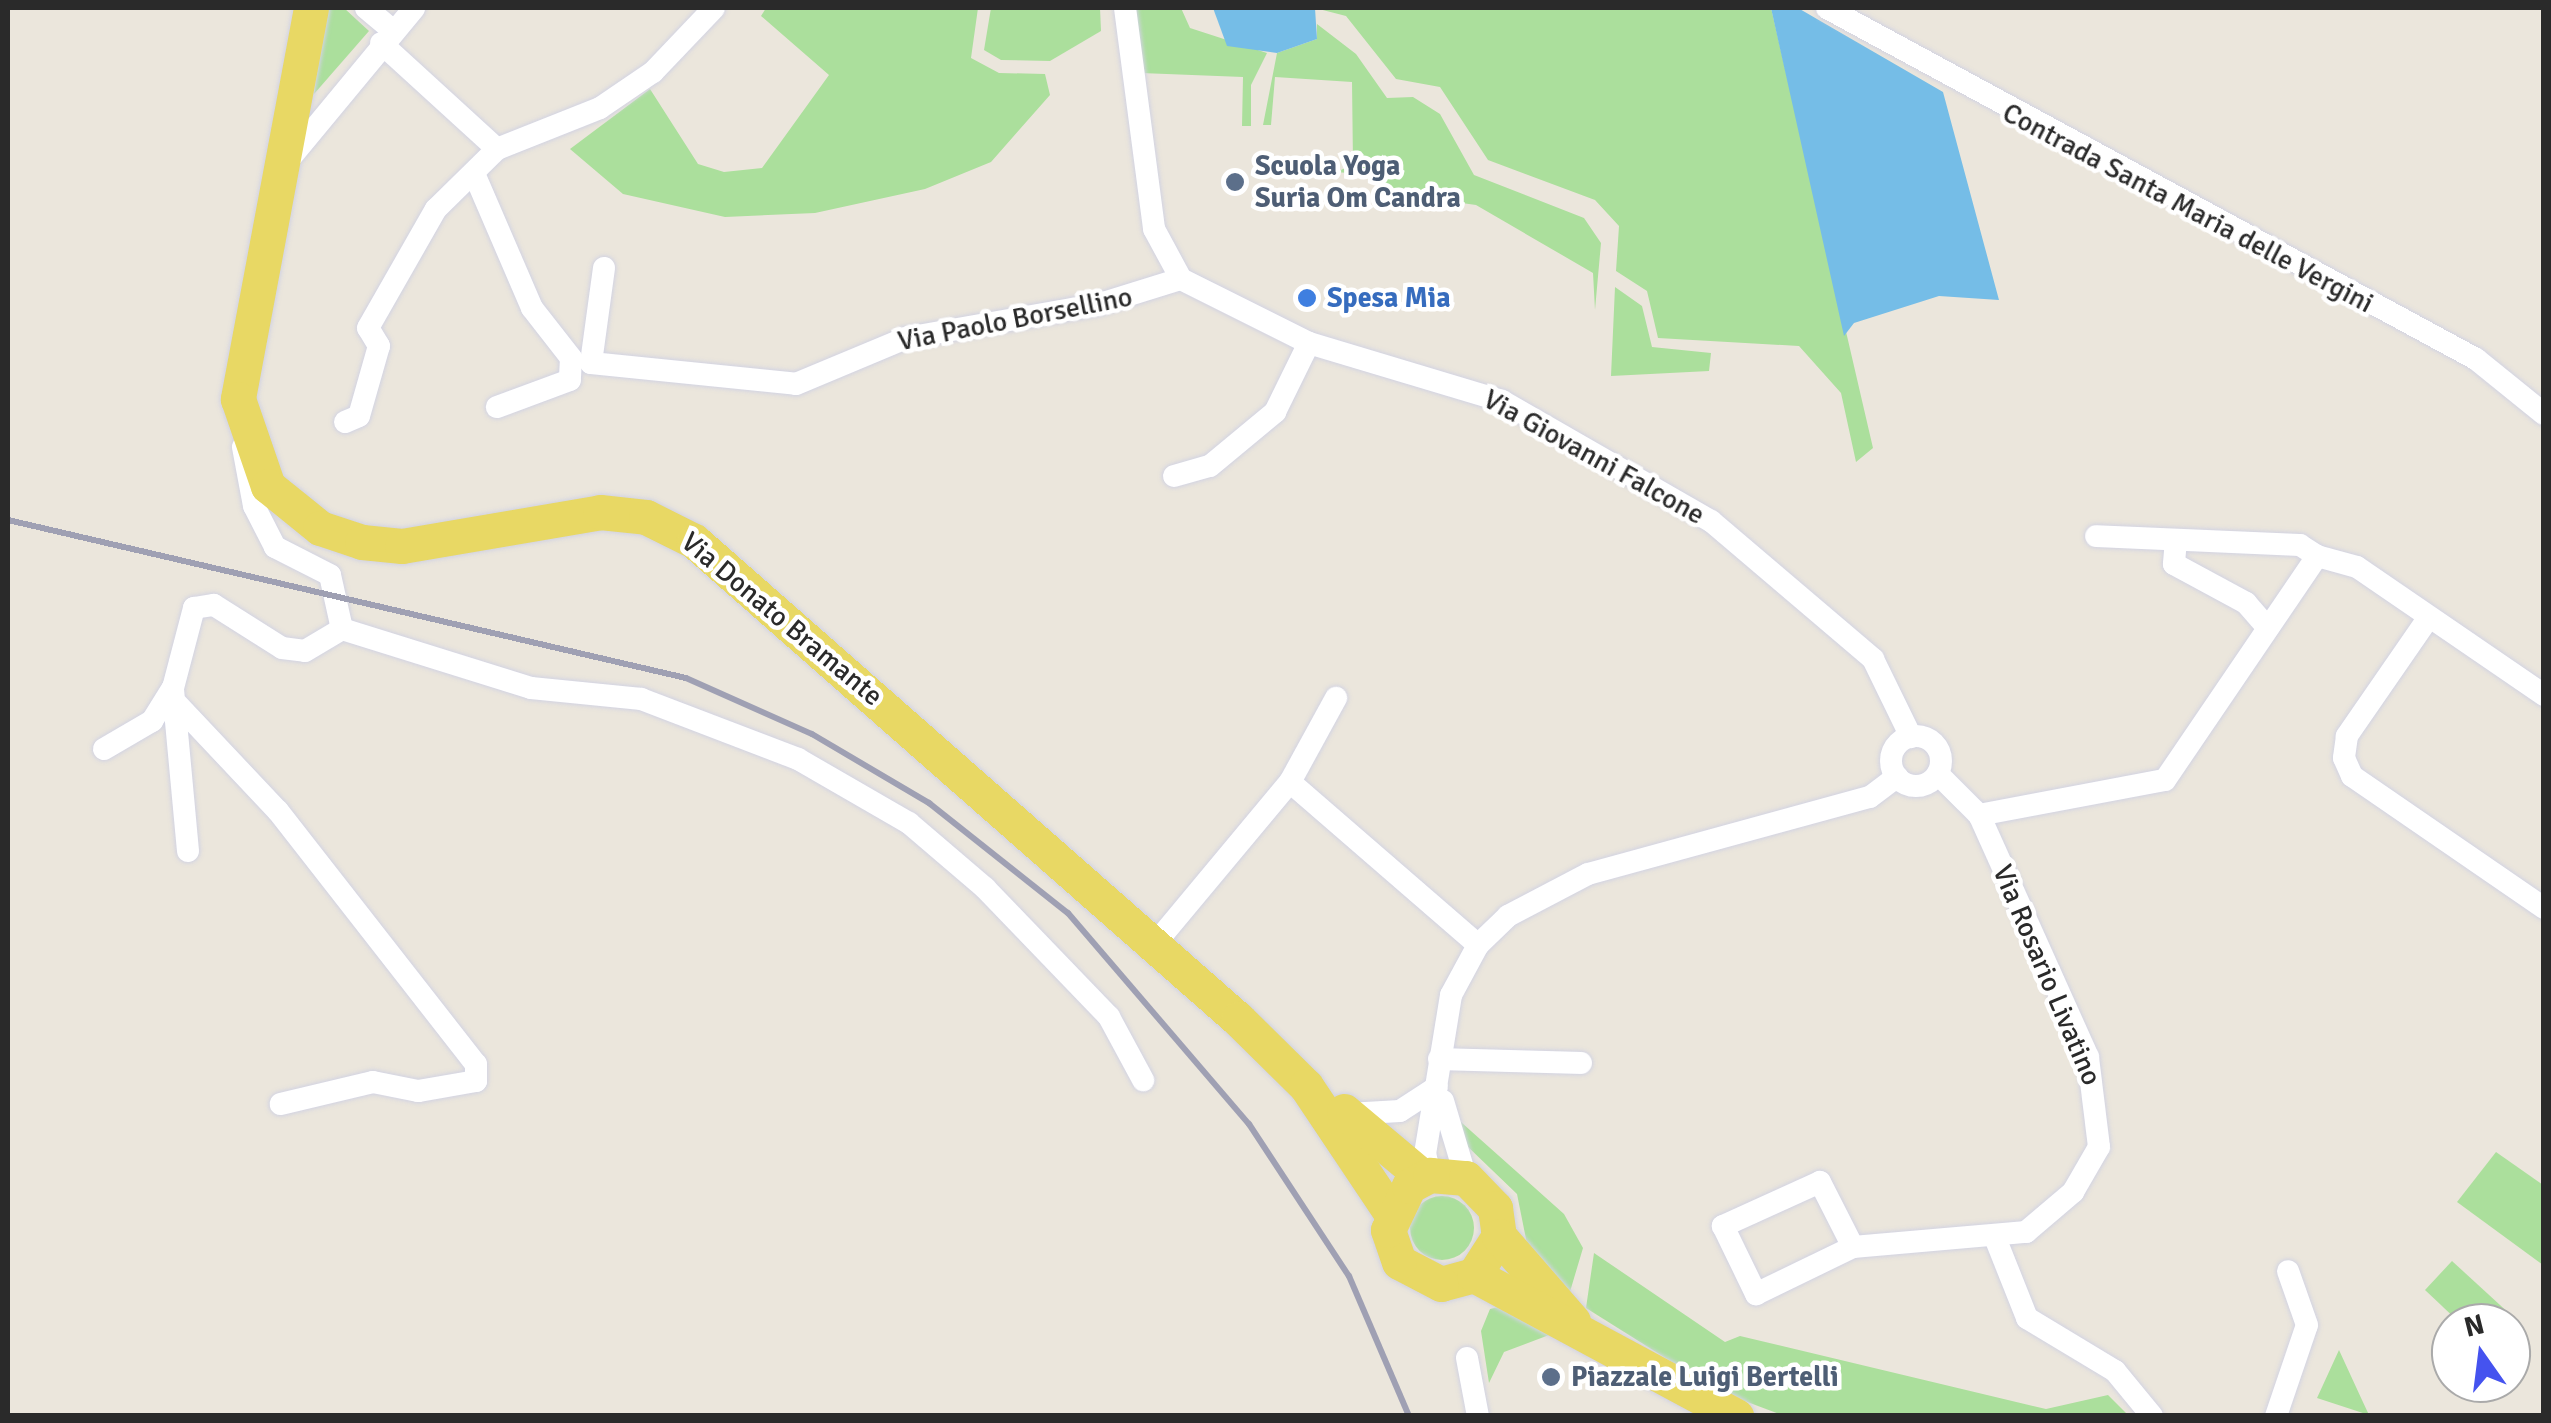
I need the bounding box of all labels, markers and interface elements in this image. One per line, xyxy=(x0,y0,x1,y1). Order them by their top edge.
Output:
street label: Contrada Santa Maria delle Vergini xyxy=(1997,96,2379,320)
place label: Scuola Yoga Suria Om Candra xyxy=(1255,149,1461,215)
marker: Scuola Yoga Suria Om Candra xyxy=(1224,171,1246,193)
street label: Via Paolo Borsellino xyxy=(895,280,1135,358)
place label: Spesa Mia xyxy=(1327,281,1451,315)
marker: Spesa Mia xyxy=(1296,287,1318,309)
street label: Via Giovanni Falcone xyxy=(1477,382,1711,532)
street label: Via Donato Bramante xyxy=(675,525,889,713)
street label: Via Rosario Livatino xyxy=(1985,860,2109,1090)
north arrow xyxy=(2431,1303,2531,1403)
text: N xyxy=(2461,1307,2488,1345)
place label: Piazzale Luigi Bertelli xyxy=(1571,1360,1839,1394)
marker: Piazzale Luigi Bertelli xyxy=(1540,1366,1562,1388)

